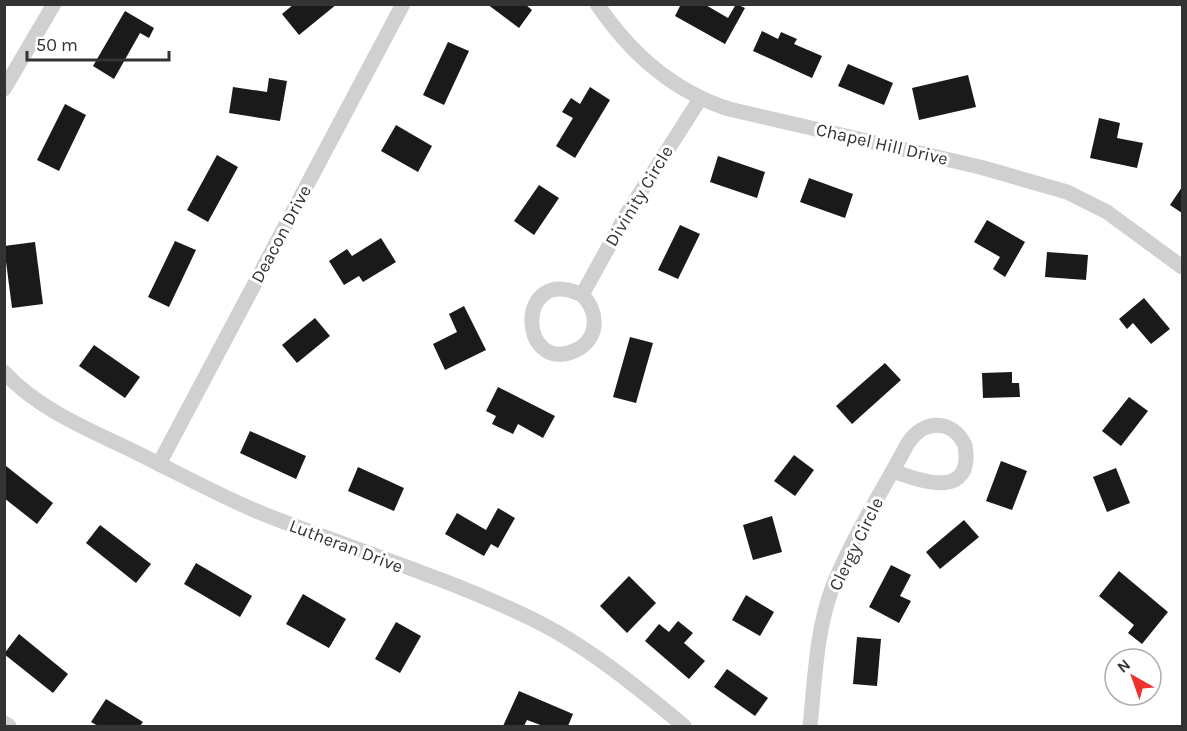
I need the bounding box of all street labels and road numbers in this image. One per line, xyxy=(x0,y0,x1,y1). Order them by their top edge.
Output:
street label: Chapel Hill Drive xyxy=(814,118,950,170)
street label: Divinity Circle xyxy=(600,142,678,250)
street label: Deacon Drive xyxy=(246,181,316,287)
street label: Clergy Circle xyxy=(824,494,888,594)
street label: Lutheran Drive xyxy=(286,514,406,578)

